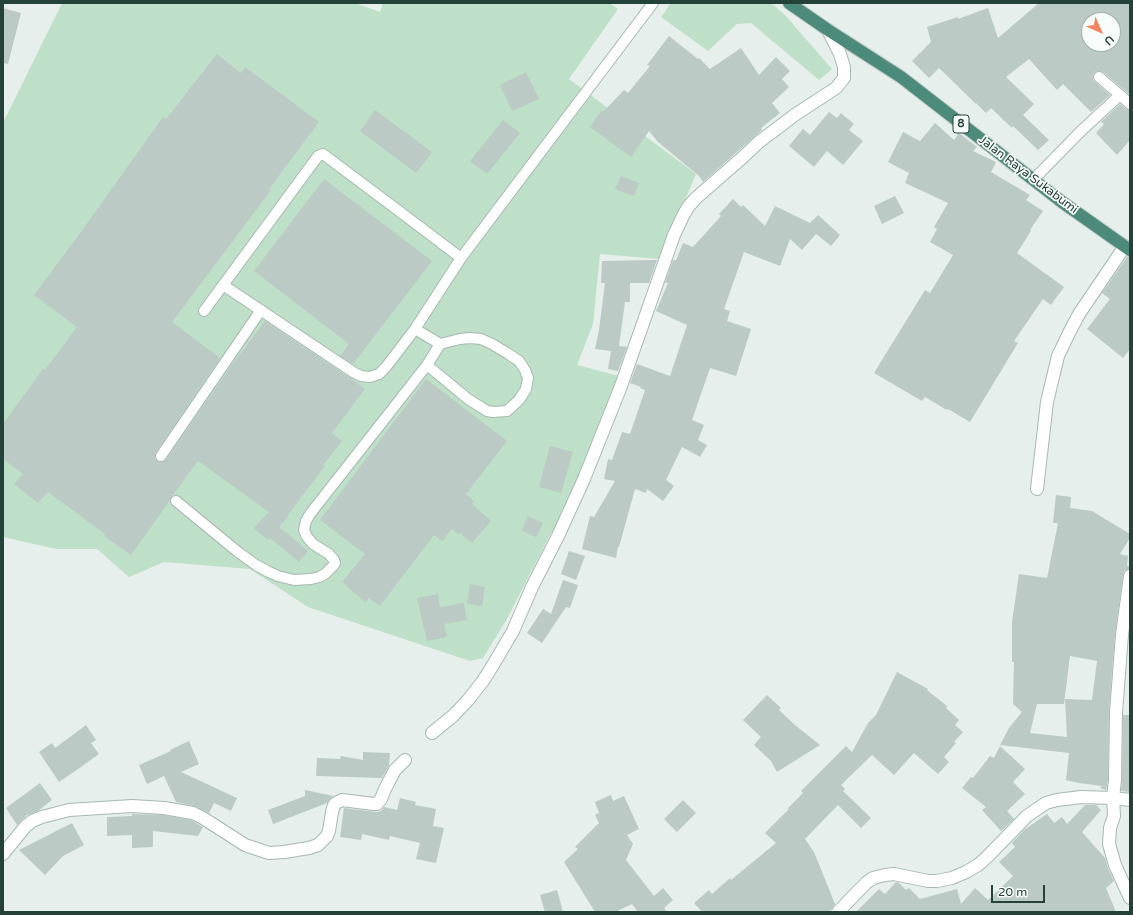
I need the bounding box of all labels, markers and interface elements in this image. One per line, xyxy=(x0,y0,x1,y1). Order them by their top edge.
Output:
north arrow xyxy=(1081,12,1121,52)
text: U xyxy=(1102,33,1117,48)
road number: 8 xyxy=(953,115,969,133)
street label: Jalan Raya Sukabumi xyxy=(976,133,1080,217)
scale bar xyxy=(993,877,1047,903)
text: 20 m xyxy=(998,885,1027,899)

